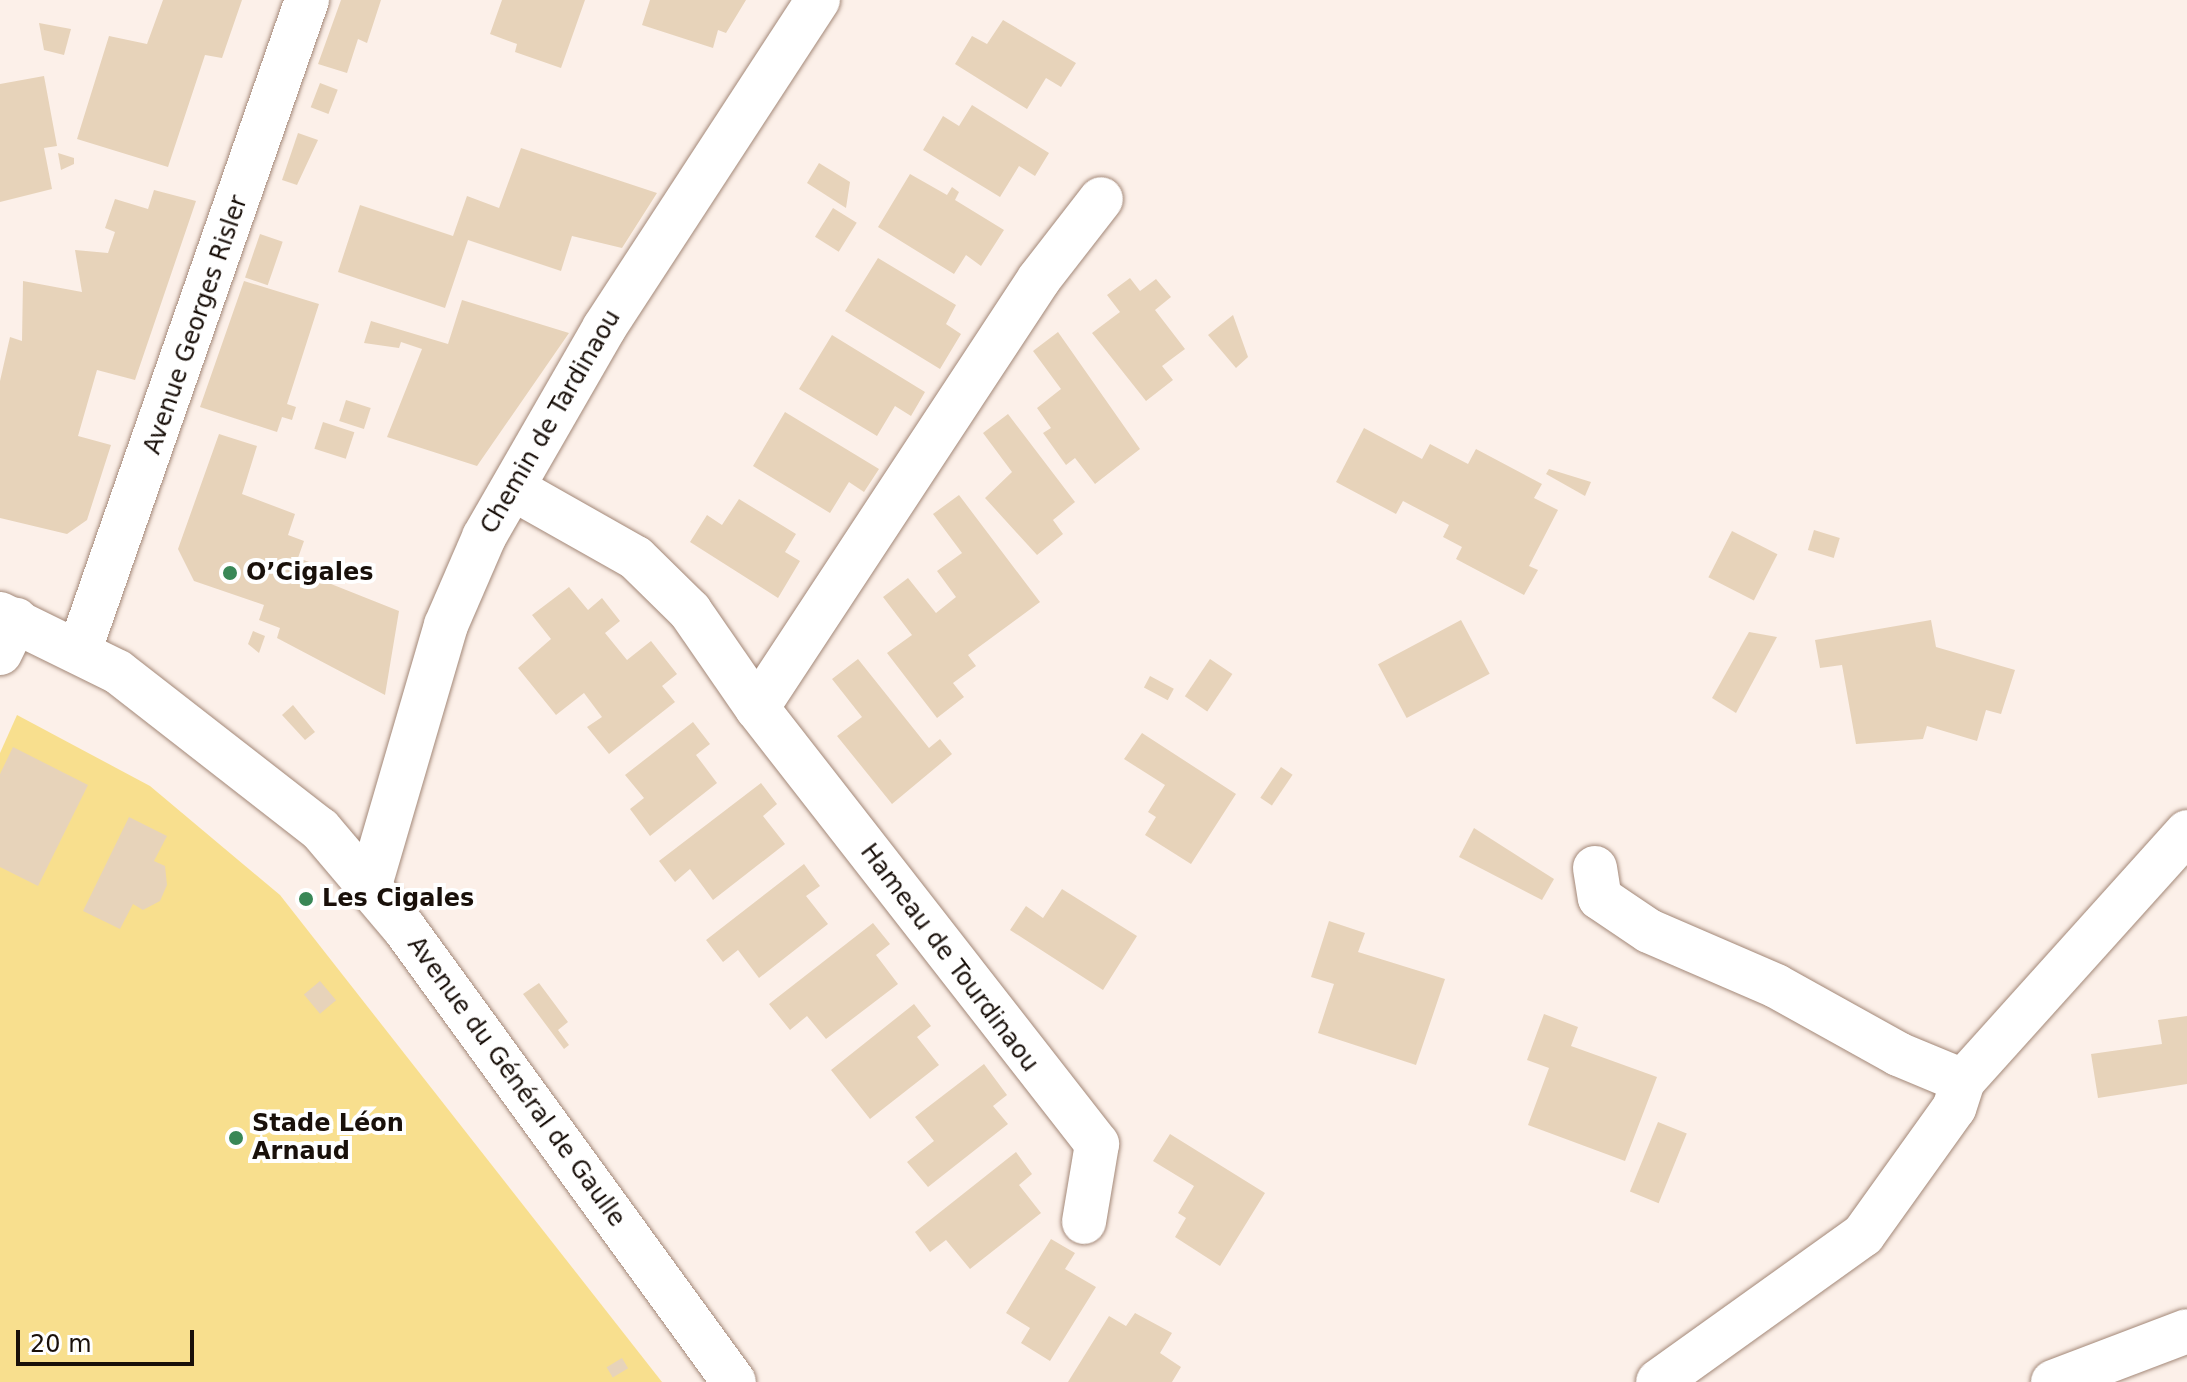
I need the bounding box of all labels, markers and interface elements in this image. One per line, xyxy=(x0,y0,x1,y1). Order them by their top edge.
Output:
street label: Avenue Georges Risler xyxy=(138,192,254,458)
street label: Chemin de Tardinaou xyxy=(475,305,627,539)
place label: O’Cigales xyxy=(246,559,374,587)
marker: O’Cigales xyxy=(221,564,239,582)
street label: Hameau de Tourdinaou xyxy=(854,838,1044,1078)
place label: Les Cigales xyxy=(322,885,474,913)
marker: Les Cigales xyxy=(297,890,315,908)
street label: Avenue du Général de Gaulle xyxy=(401,931,631,1233)
place label: Stade Léon Arnaud xyxy=(252,1110,404,1166)
marker: Stade Léon Arnaud xyxy=(227,1129,245,1147)
scale bar xyxy=(20,1314,198,1364)
text: 20 m xyxy=(30,1330,92,1358)

